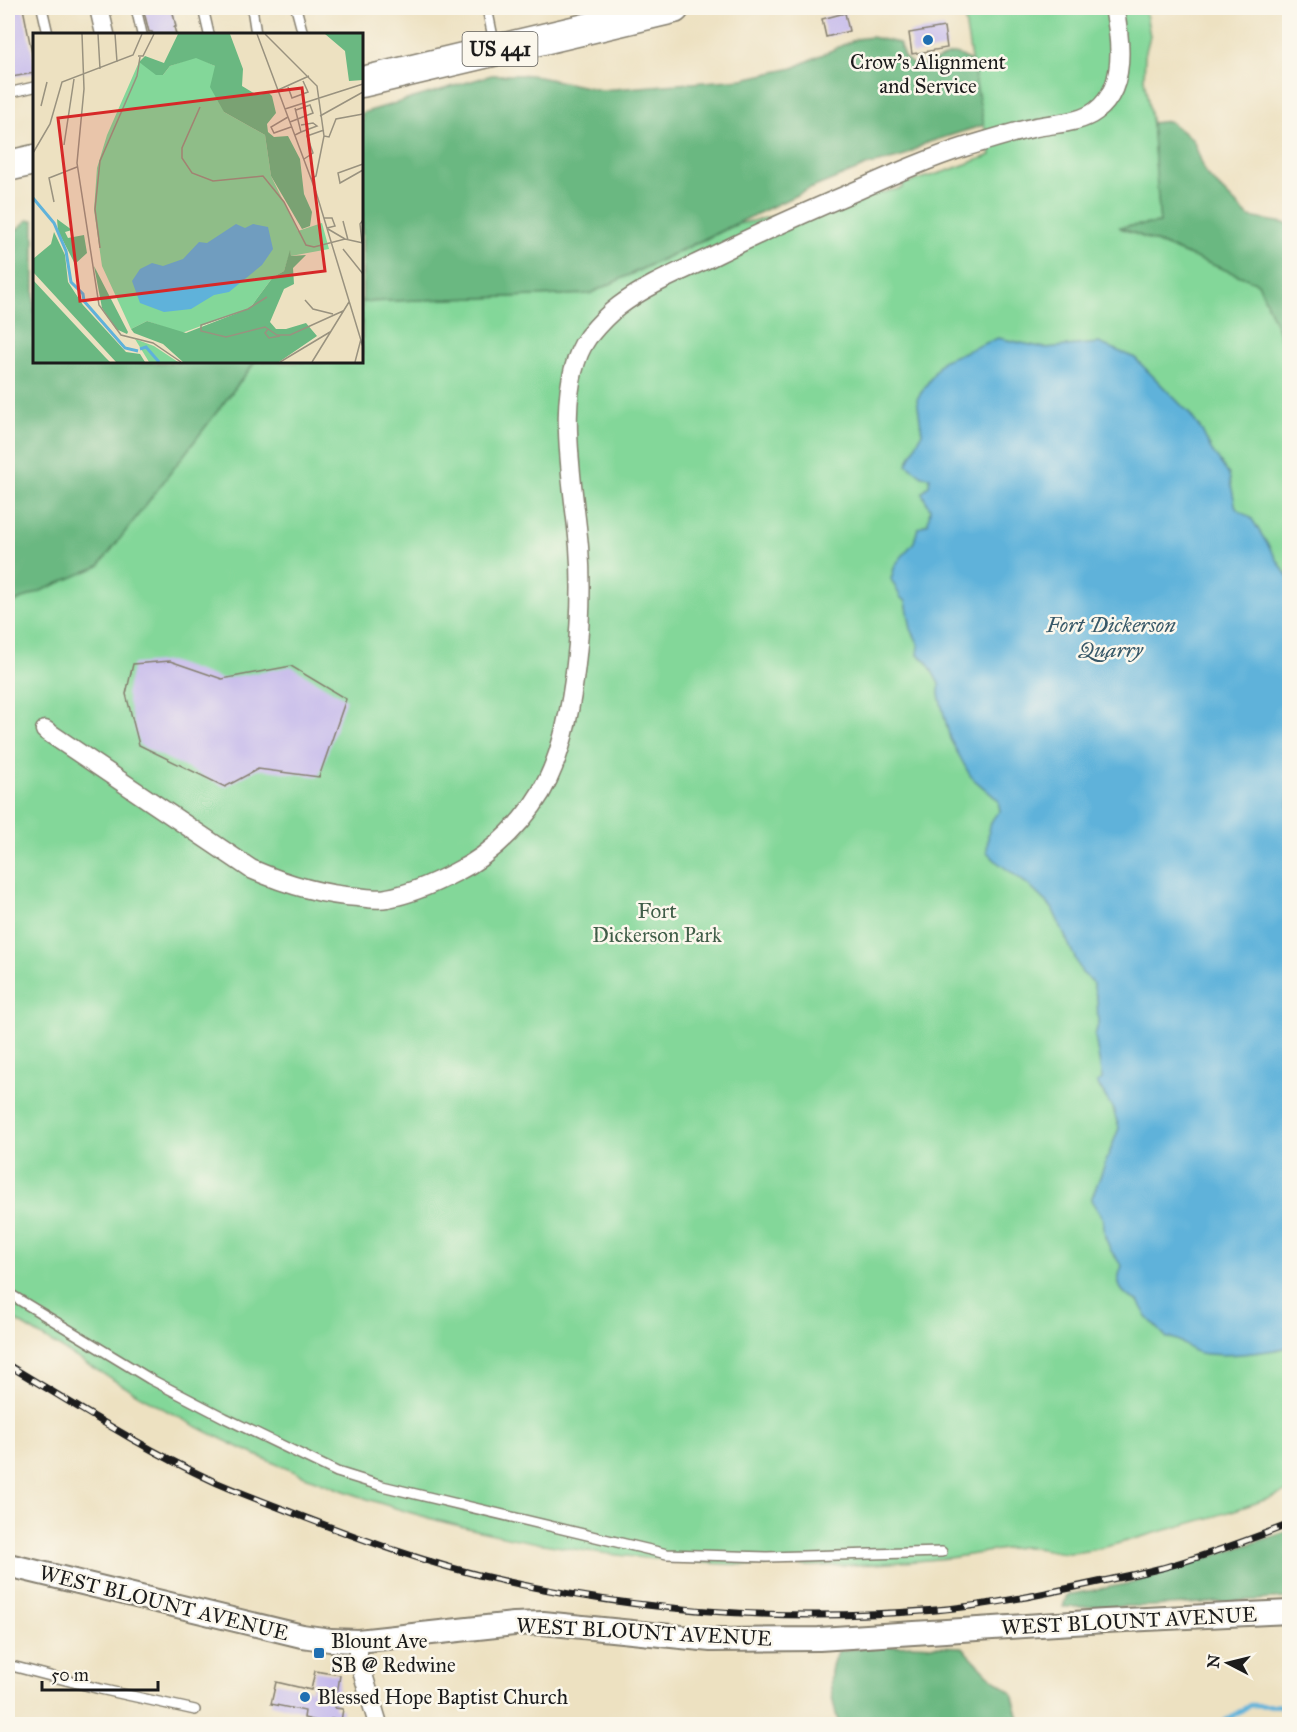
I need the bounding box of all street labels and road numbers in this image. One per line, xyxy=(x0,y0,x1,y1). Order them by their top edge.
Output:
road number: US 441 xyxy=(462,32,538,66)
street label: WEST BLOUNT AVENUE xyxy=(37,1559,291,1647)
street label: WEST BLOUNT AVENUE xyxy=(1001,1601,1257,1641)
street label: WEST BLOUNT AVENUE xyxy=(516,1612,772,1652)

